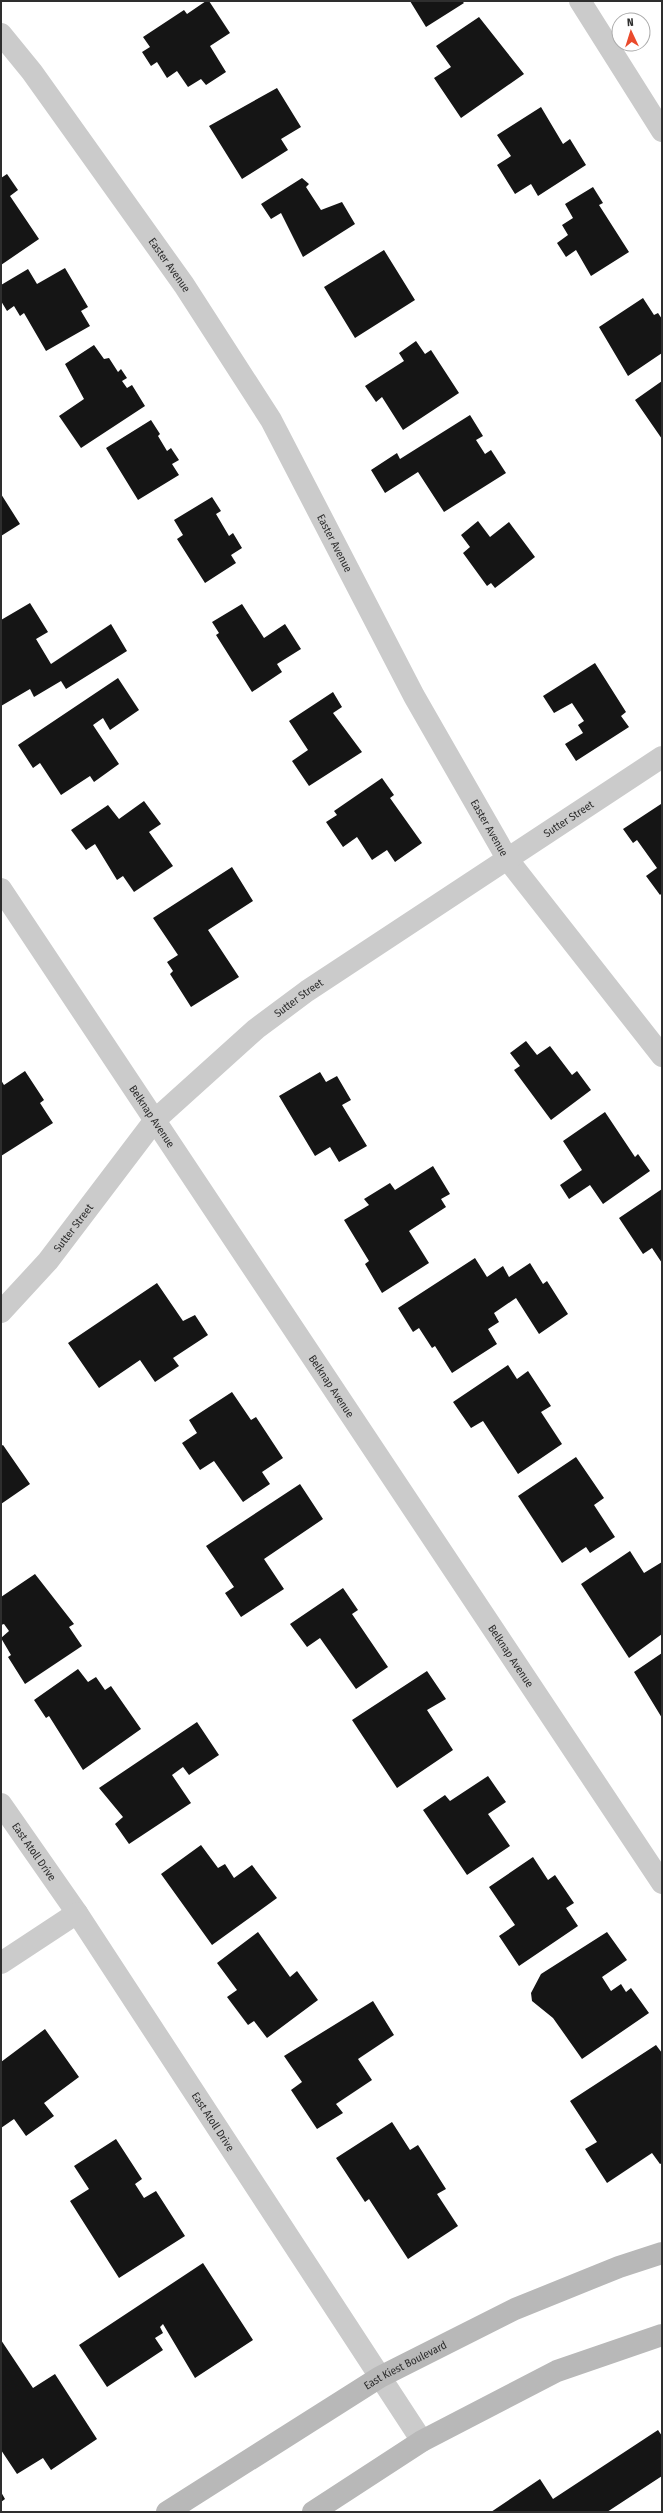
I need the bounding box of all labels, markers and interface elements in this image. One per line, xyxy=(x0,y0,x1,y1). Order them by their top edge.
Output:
north arrow xyxy=(611,12,651,52)
text: N xyxy=(627,16,634,29)
street label: Easter Avenue xyxy=(146,236,193,295)
street label: Easter Avenue xyxy=(314,512,355,575)
street label: Easter Avenue xyxy=(468,797,510,859)
street label: Sutter Street xyxy=(541,798,596,840)
street label: Sutter Street xyxy=(272,976,326,1020)
street label: Belknap Avenue xyxy=(126,1083,177,1150)
street label: Sutter Street xyxy=(51,1201,96,1255)
street label: Belknap Avenue xyxy=(306,1353,357,1420)
street label: Belknap Avenue xyxy=(485,1622,536,1690)
street label: East Atoll Drive xyxy=(9,1820,59,1883)
street label: East Atoll Drive xyxy=(189,2090,237,2154)
street label: East Kiest Boulevard xyxy=(362,2339,449,2393)

